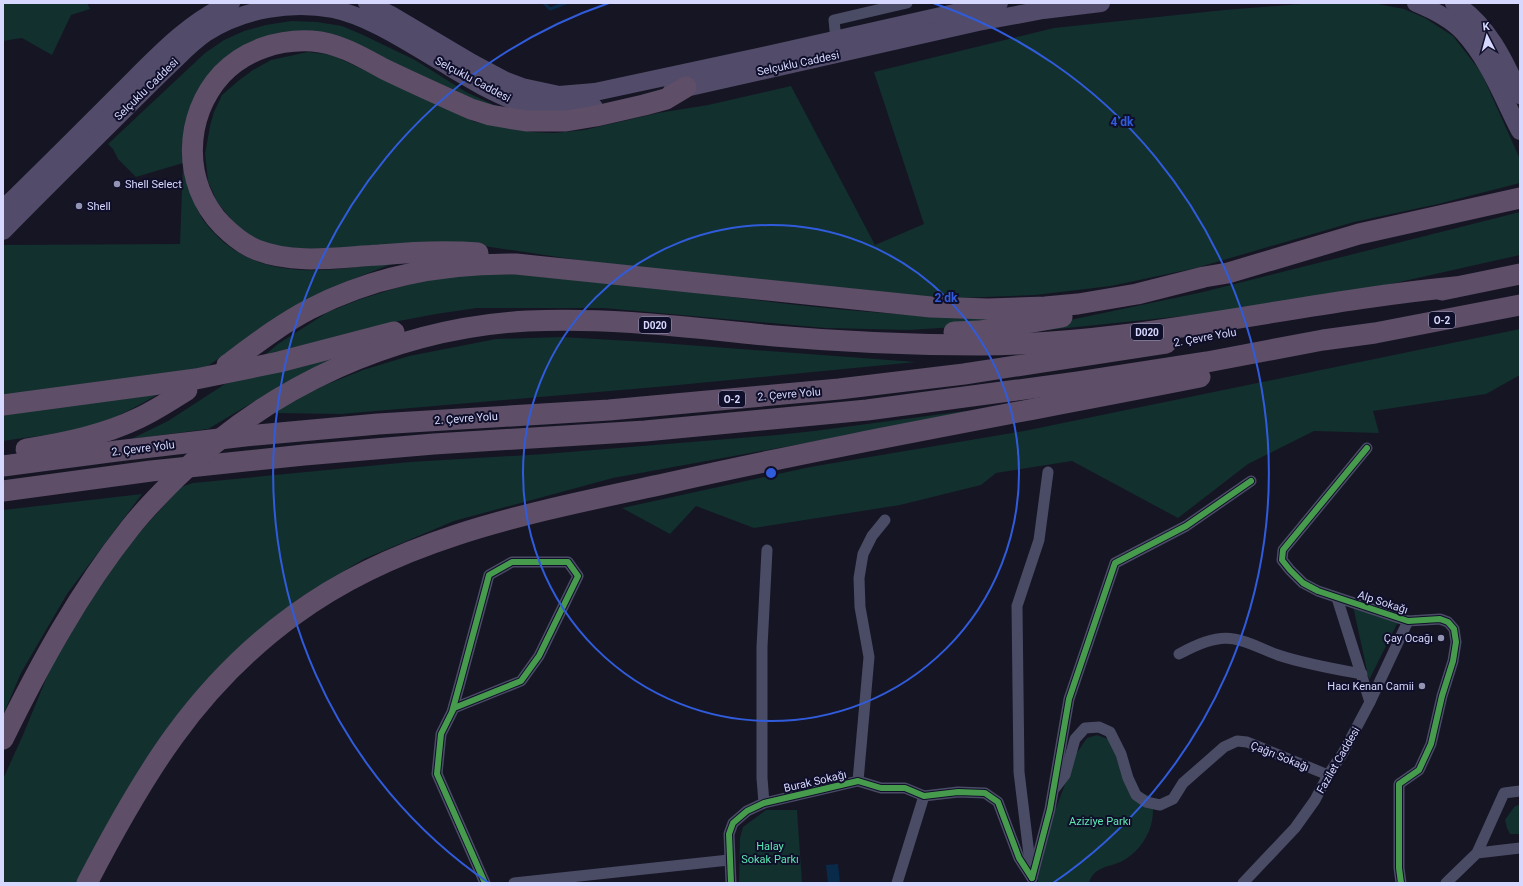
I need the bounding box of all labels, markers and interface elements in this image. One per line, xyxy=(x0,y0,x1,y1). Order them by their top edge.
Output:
north arrow xyxy=(1467,16,1507,56)
text: K xyxy=(1482,20,1491,33)
street label: Selçuklu Caddesi xyxy=(756,48,840,79)
street label: Selçuklu Caddesi xyxy=(433,54,513,105)
street label: Selçuklu Caddesi xyxy=(112,56,181,123)
text: 4 dk xyxy=(1110,115,1134,129)
place label: Shell Select xyxy=(125,178,182,191)
marker: Shell Select xyxy=(112,179,122,189)
place label: Shell xyxy=(87,200,111,213)
marker: Shell xyxy=(74,201,84,211)
text: 2 dk xyxy=(934,291,958,305)
road number: O-2 xyxy=(1429,312,1455,328)
road number: D020 xyxy=(639,317,671,333)
road number: D020 xyxy=(1131,324,1163,340)
street label: 2. Çevre Yolu xyxy=(1173,326,1237,349)
street label: 2. Çevre Yolu xyxy=(757,385,821,404)
road number: O-2 xyxy=(719,391,745,407)
street label: 2. Çevre Yolu xyxy=(434,410,498,427)
street label: 2. Çevre Yolu xyxy=(111,438,175,459)
centre of rings xyxy=(764,466,778,480)
street label: Alp Sokağı xyxy=(1356,588,1410,617)
place label: Çay Ocağı xyxy=(1384,632,1433,645)
marker: Çay Ocağı xyxy=(1436,633,1446,643)
place label: Hacı Kenan Camii xyxy=(1327,680,1414,693)
marker: Hacı Kenan Camii xyxy=(1417,681,1427,691)
street label: Fazilet Caddesi xyxy=(1314,725,1363,796)
street label: Çağrı Sokağı xyxy=(1249,739,1311,774)
street label: Burak Sokağı xyxy=(782,768,848,795)
park label: Aziziye Parkı xyxy=(1069,815,1131,828)
park label: Halay Sokak Parkı xyxy=(741,840,799,866)

